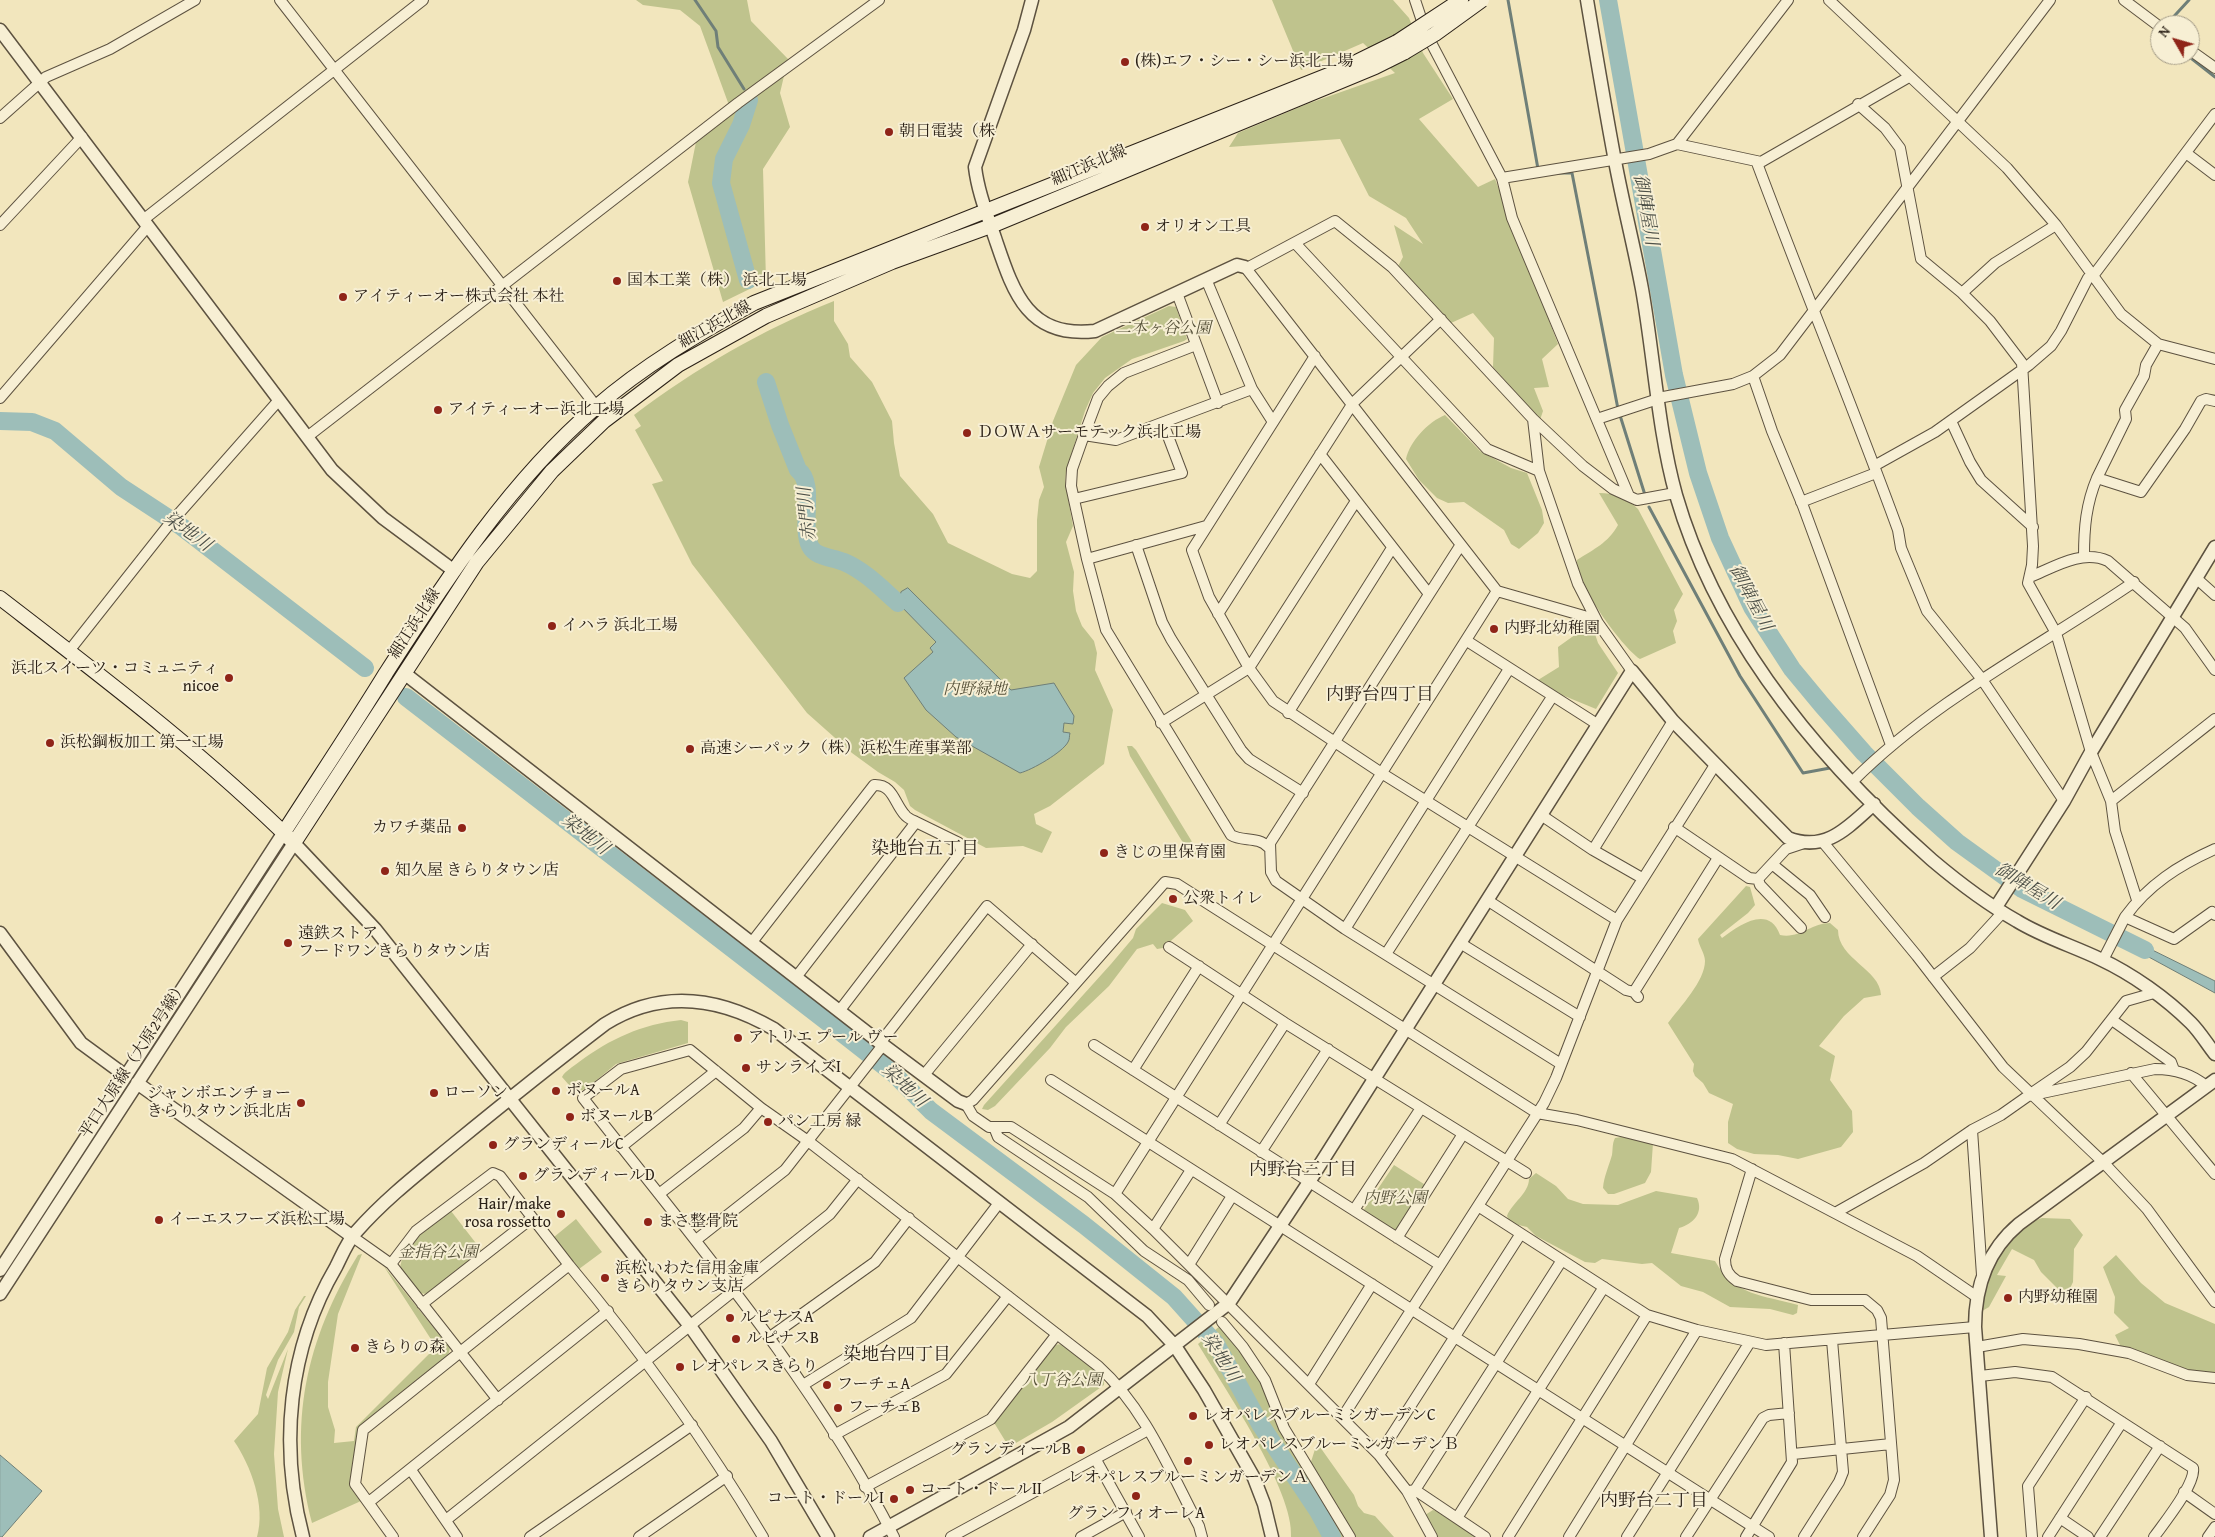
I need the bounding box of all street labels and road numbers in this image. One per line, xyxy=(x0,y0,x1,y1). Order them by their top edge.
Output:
street label: 細江浜北線 xyxy=(1048,142,1130,190)
street label: 細江浜北線 xyxy=(675,297,755,353)
street label: 細江浜北線 xyxy=(385,585,445,663)
street label: 平口大原線（大原2号線） xyxy=(76,978,192,1142)

